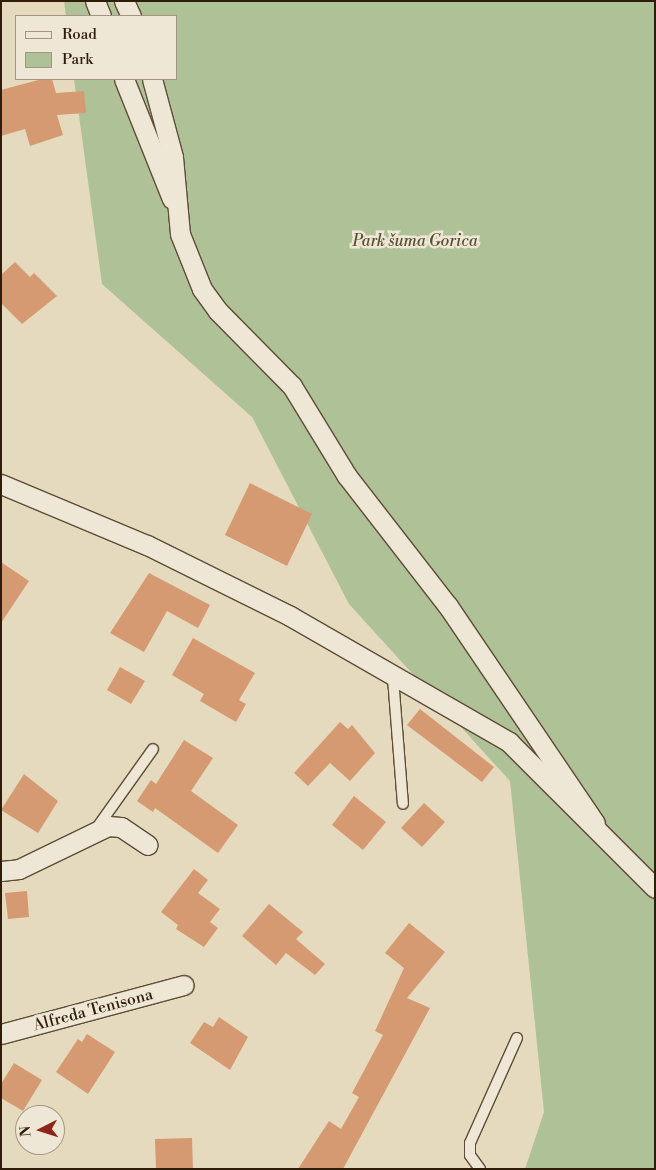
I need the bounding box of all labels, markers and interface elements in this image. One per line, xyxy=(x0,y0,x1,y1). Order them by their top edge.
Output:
legend xyxy=(15,15,178,80)
text: Road xyxy=(62,25,97,44)
text: Park xyxy=(62,50,93,69)
park label: Park šuma Gorica xyxy=(352,231,478,251)
street label: Alfreda Tenisona xyxy=(31,985,155,1035)
north arrow xyxy=(15,1105,65,1155)
text: N xyxy=(17,1125,36,1138)

